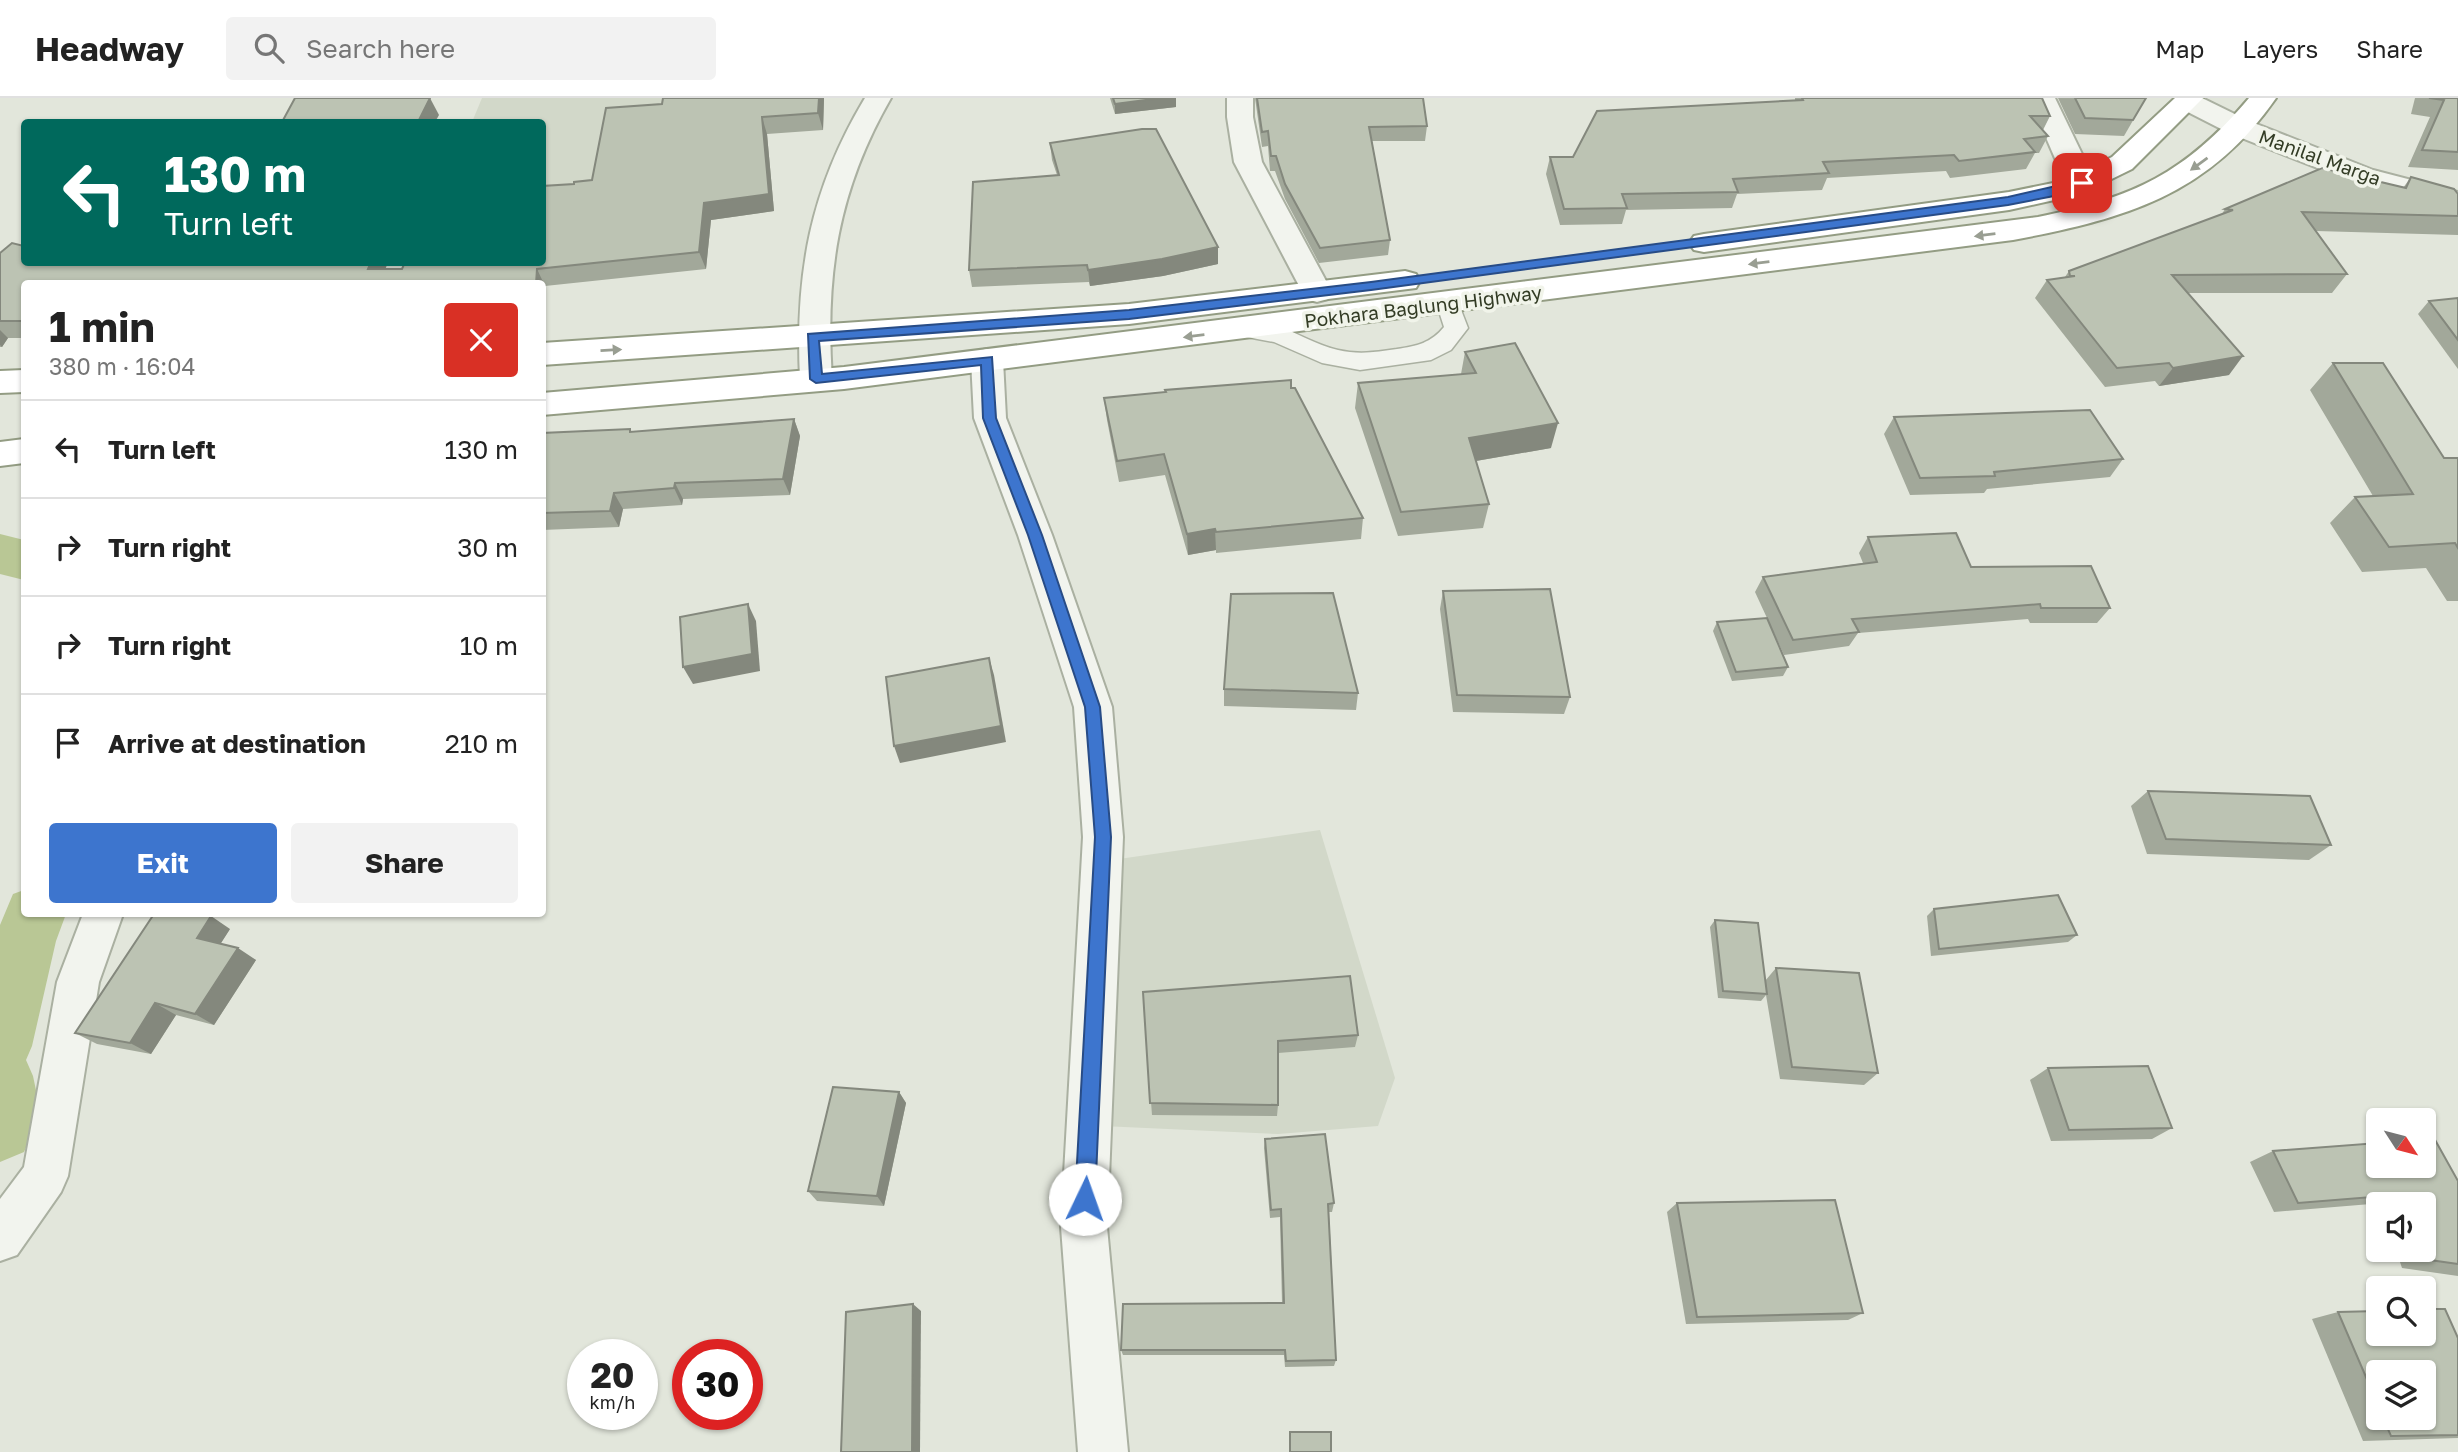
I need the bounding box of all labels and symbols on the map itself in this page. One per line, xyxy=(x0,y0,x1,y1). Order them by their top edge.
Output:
street label: Manilal Marga xyxy=(2256,124,2384,190)
pin xyxy=(2052,153,2112,213)
one-way arrow xyxy=(2189,157,2208,171)
one-way arrow xyxy=(1974,229,1996,240)
one-way arrow xyxy=(1748,257,1770,268)
street label: Pokhara Baglung Highway xyxy=(1303,280,1543,332)
one-way arrow xyxy=(1182,330,1204,341)
one-way arrow xyxy=(600,344,622,355)
north arrow xyxy=(2366,1108,2436,1178)
position arrow xyxy=(1048,1162,1122,1236)
speed limit sign: 30 xyxy=(672,1339,763,1430)

